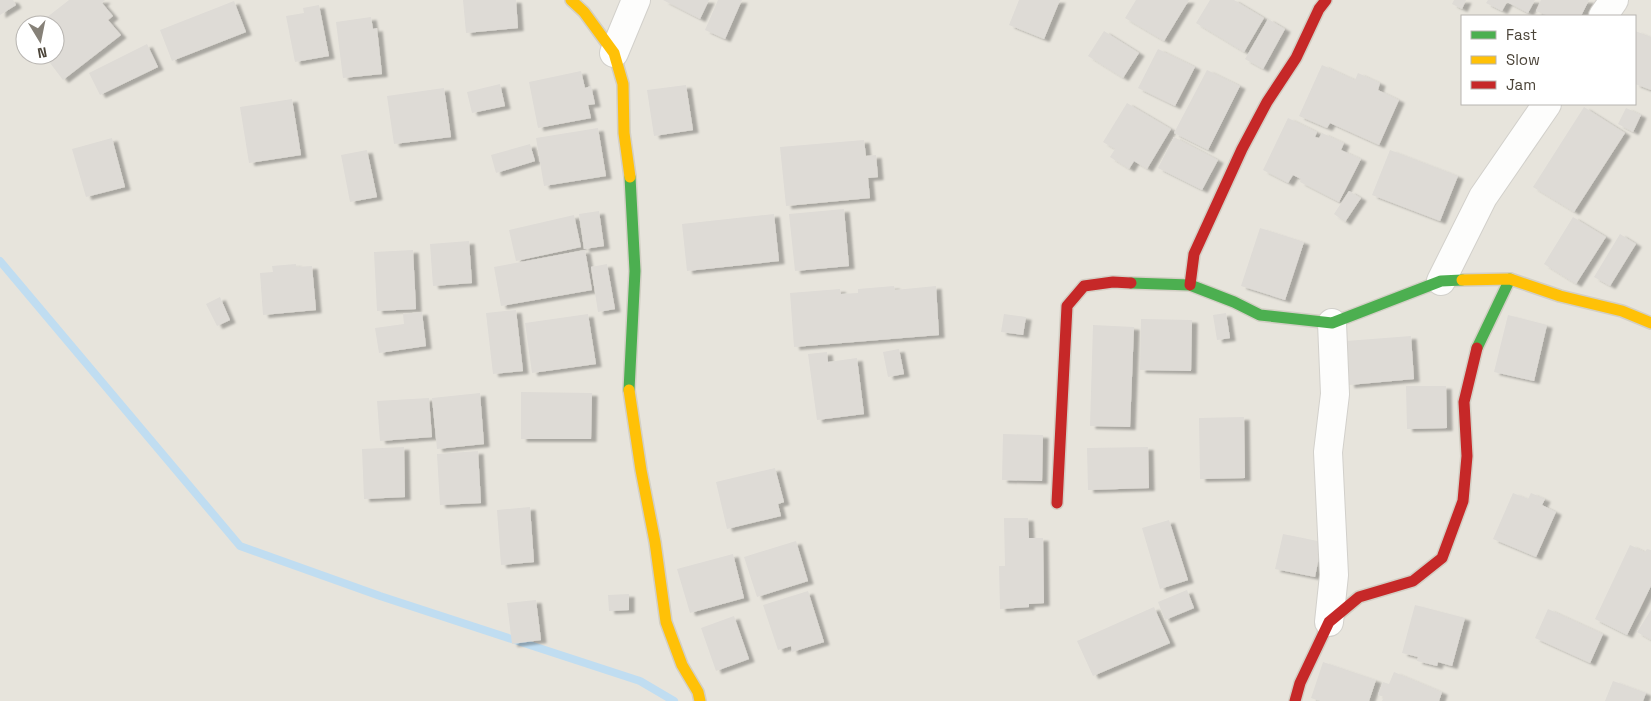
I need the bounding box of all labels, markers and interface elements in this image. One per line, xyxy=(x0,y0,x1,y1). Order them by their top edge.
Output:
north arrow xyxy=(15,15,65,65)
legend xyxy=(1461,15,1636,105)
text: Fast xyxy=(1506,25,1537,44)
text: N xyxy=(36,43,48,62)
text: Slow xyxy=(1506,50,1540,69)
text: Jam xyxy=(1506,75,1536,94)

